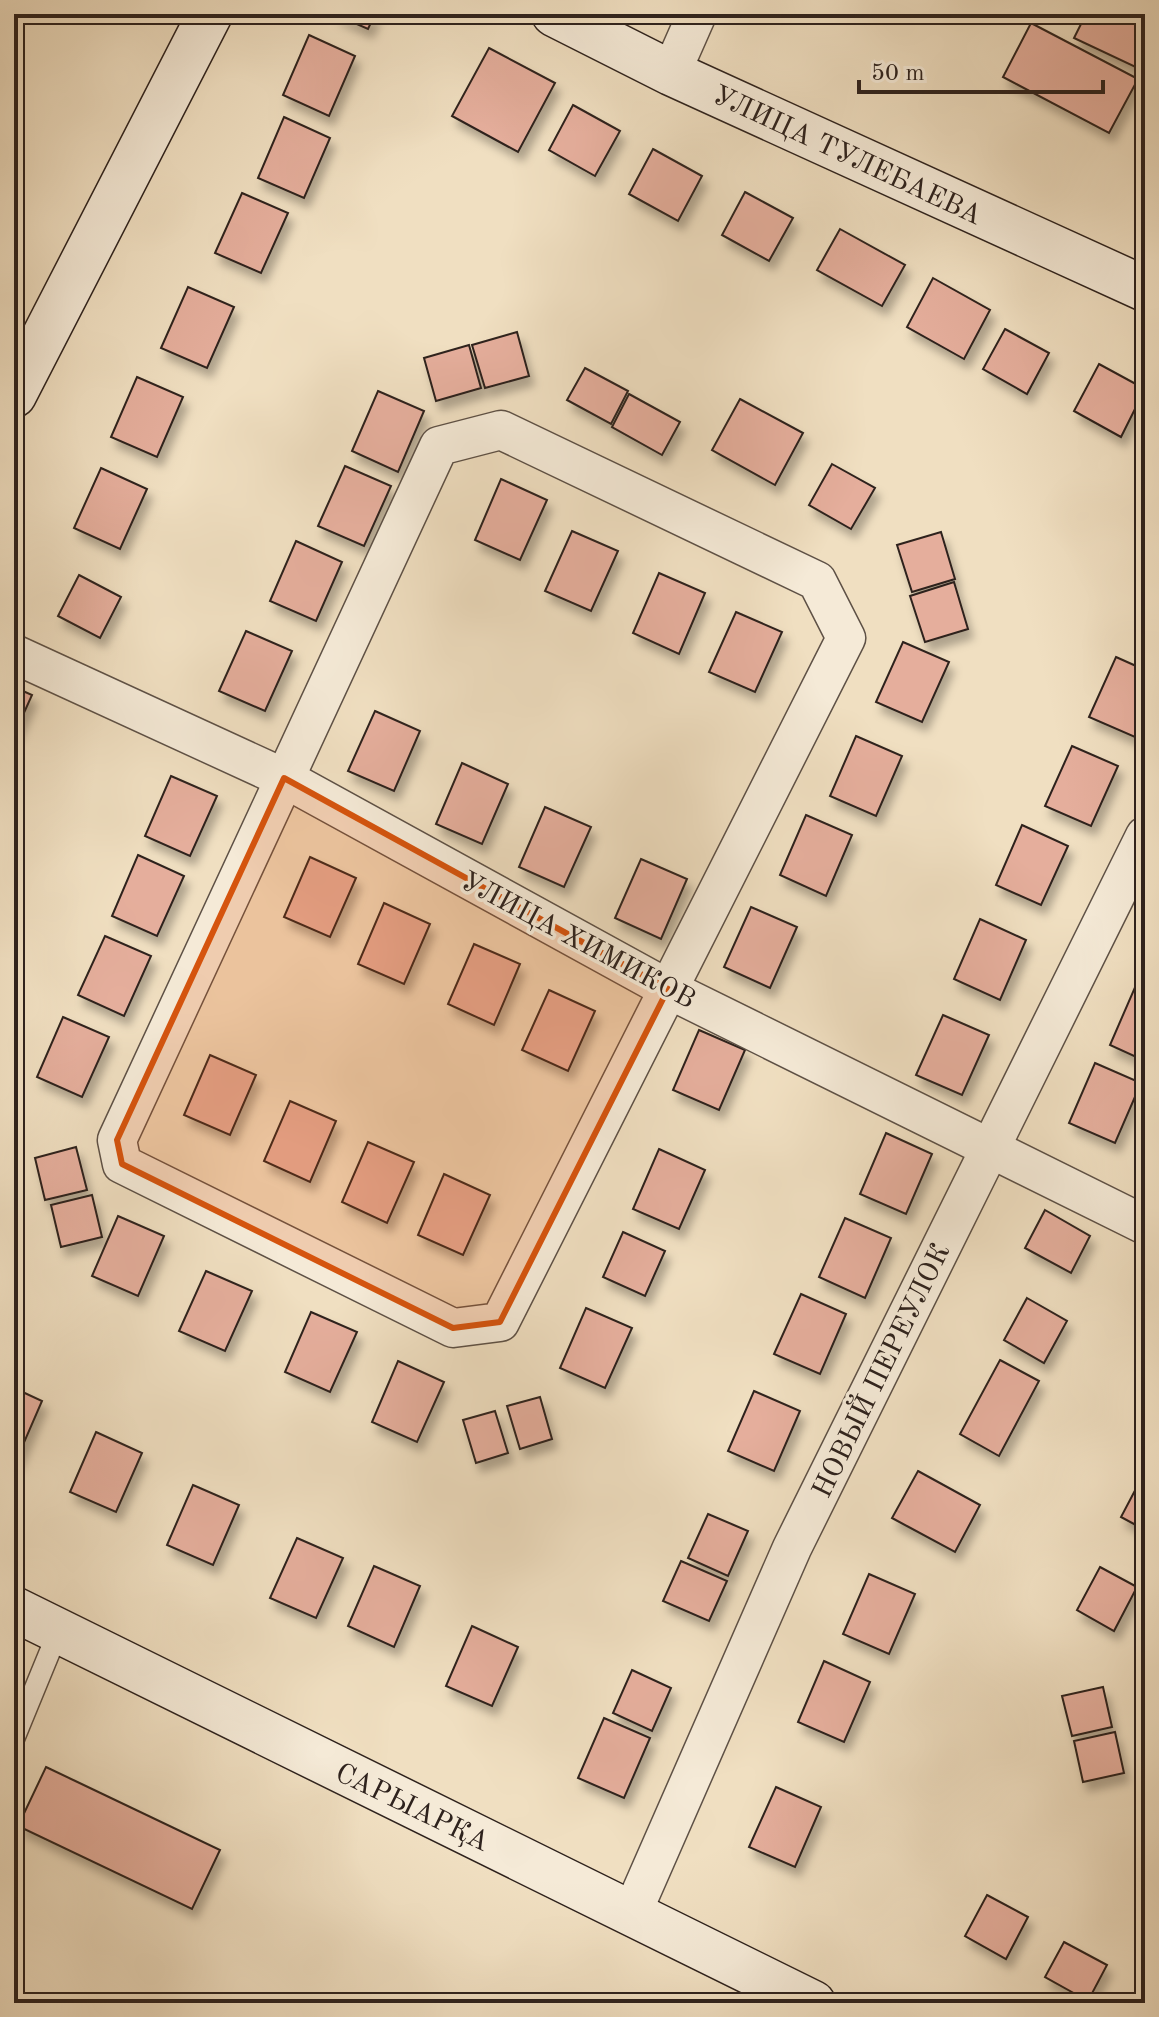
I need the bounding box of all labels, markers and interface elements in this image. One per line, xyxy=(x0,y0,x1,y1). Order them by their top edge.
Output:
scale bar xyxy=(859,44,1103,94)
text: 50 m xyxy=(871,62,925,86)
street label: УЛИЦА ТУЛЕБАЕВА xyxy=(708,82,986,231)
street label: УЛИЦА ХИМИКОВ xyxy=(456,868,699,1015)
street label: НОВЫЙ ПЕРЕУЛОК xyxy=(804,1237,956,1503)
street label: САРЫАРҚА xyxy=(330,1760,493,1858)

